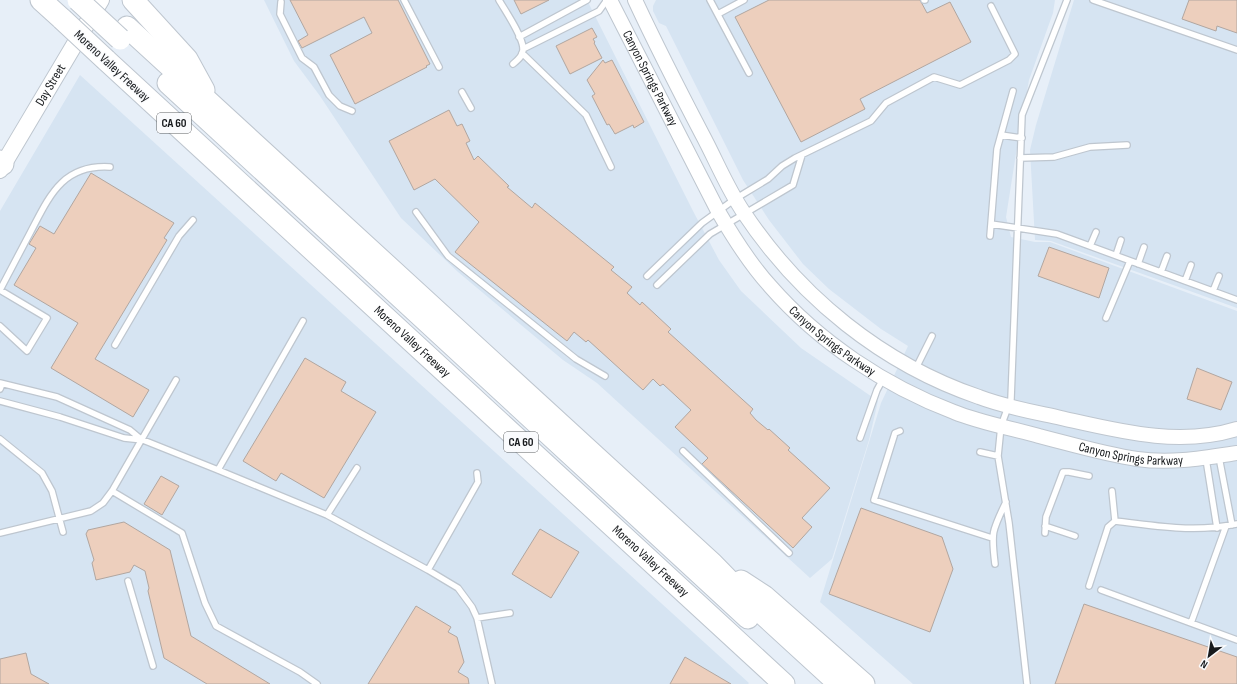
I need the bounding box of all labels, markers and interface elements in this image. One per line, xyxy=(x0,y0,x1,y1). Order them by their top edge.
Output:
street label: Moreno Valley Freeway xyxy=(71,27,153,105)
street label: Canyon Springs Parkway xyxy=(619,28,681,129)
street label: Day Street xyxy=(32,61,69,109)
road number: CA 60 xyxy=(157,113,191,133)
street label: Moreno Valley Freeway xyxy=(370,302,454,381)
street label: Canyon Springs Parkway xyxy=(786,303,878,380)
road number: CA 60 xyxy=(504,432,538,452)
street label: Canyon Springs Parkway xyxy=(1077,439,1183,469)
street label: Moreno Valley Freeway xyxy=(609,522,692,600)
north arrow xyxy=(1189,636,1229,676)
text: N xyxy=(1198,657,1210,671)

